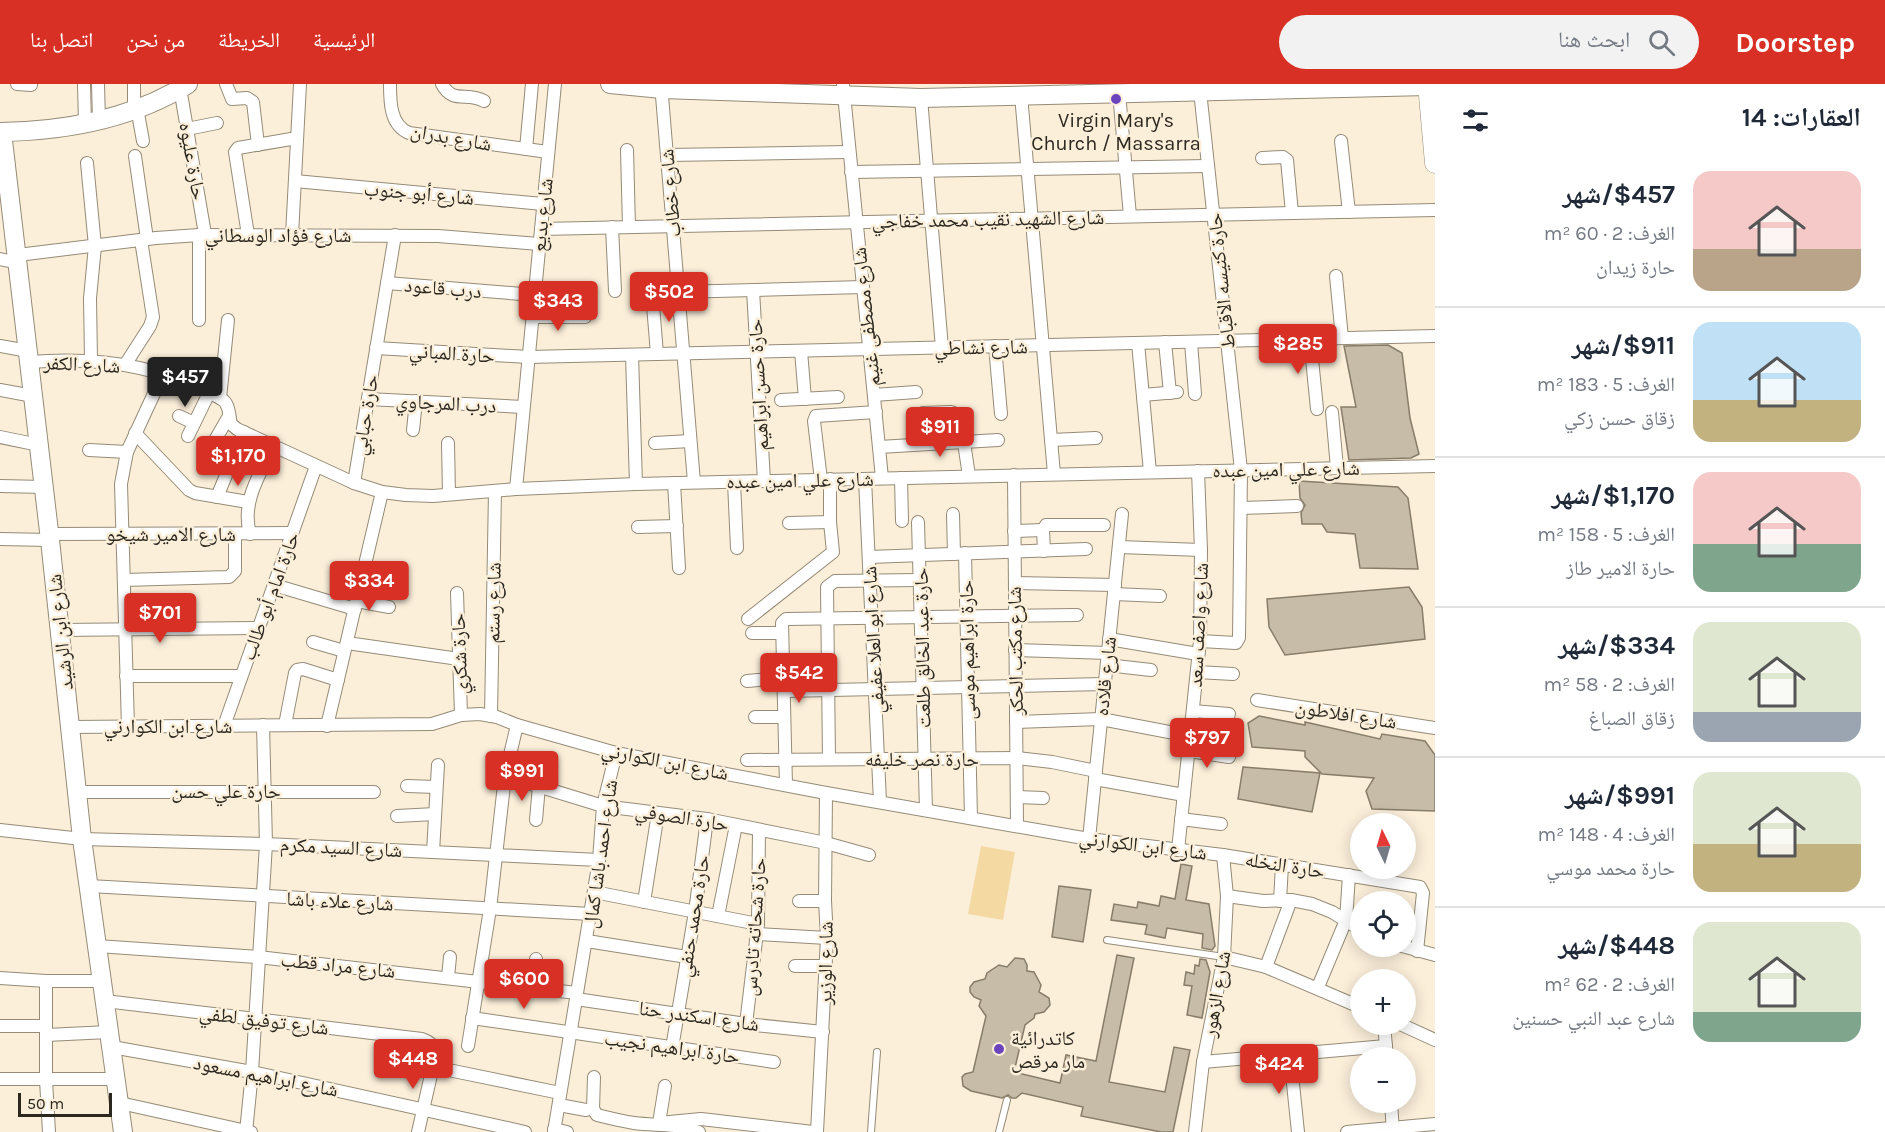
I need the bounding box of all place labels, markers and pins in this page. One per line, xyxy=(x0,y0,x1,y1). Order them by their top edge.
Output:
marker: Virgin Mary's Church / Massarra xyxy=(1109,92,1123,106)
place label: Virgin Mary's Church / Massarra xyxy=(1031,109,1201,155)
pin: $502 xyxy=(633,272,705,323)
pin: $343 xyxy=(522,281,594,332)
pin: $285 xyxy=(1262,324,1334,375)
pin: $457 xyxy=(149,357,221,408)
pin: $911 xyxy=(904,407,976,458)
pin: $1,170 xyxy=(189,436,287,487)
pin: $334 xyxy=(333,561,405,612)
pin: $701 xyxy=(124,593,196,644)
pin: $542 xyxy=(763,653,835,704)
pin: $797 xyxy=(1171,718,1243,769)
pin: $991 xyxy=(486,751,558,802)
pin: $600 xyxy=(488,959,560,1010)
place label: كاتدرائية مار مرقص xyxy=(1011,1027,1085,1073)
pin: $448 xyxy=(377,1039,449,1090)
marker: كاتدرائية مار مرقص xyxy=(992,1042,1006,1056)
pin: $424 xyxy=(1243,1044,1315,1095)

